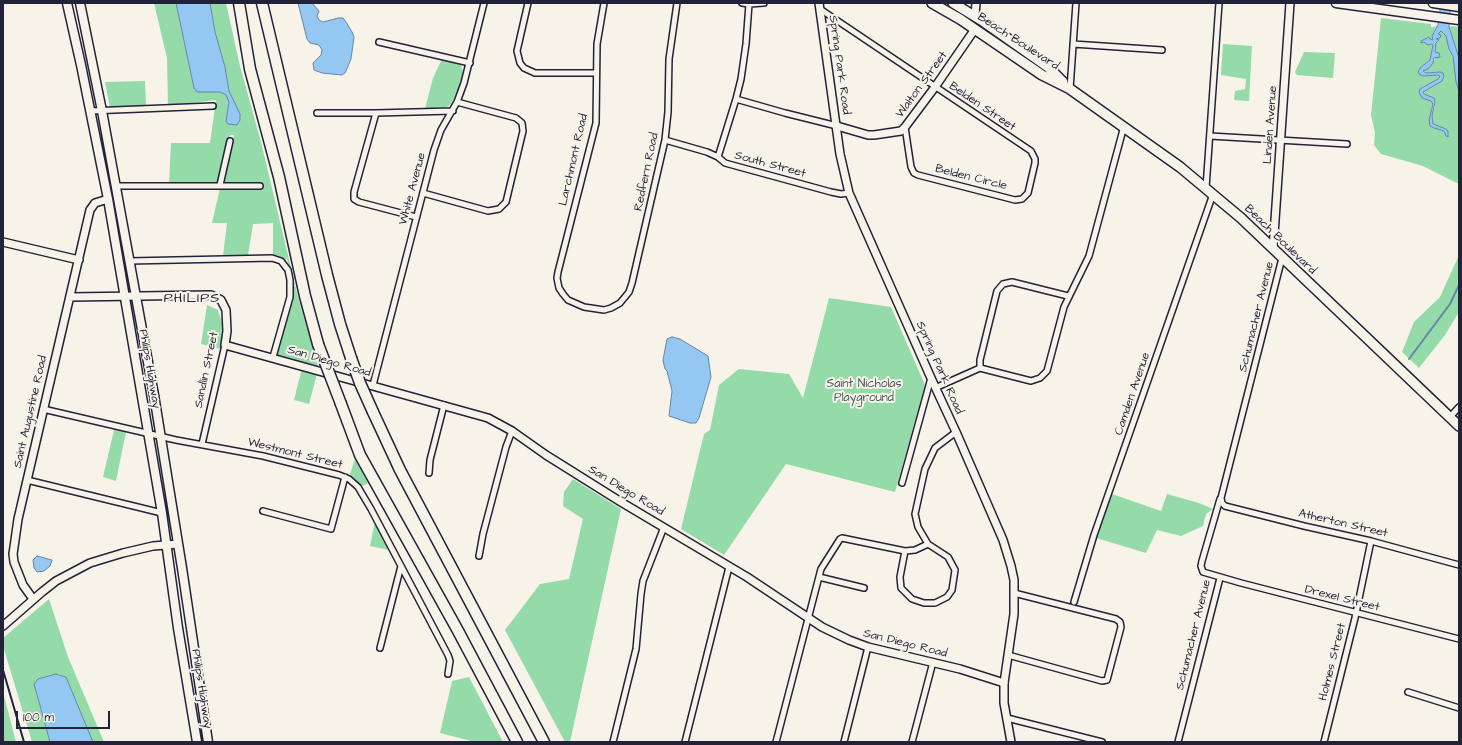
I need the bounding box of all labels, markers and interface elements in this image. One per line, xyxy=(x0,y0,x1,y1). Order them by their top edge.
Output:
street label: Beach Boulevard xyxy=(975,10,1061,74)
street label: Spring Park Road xyxy=(825,15,853,115)
street label: Walton Street xyxy=(893,49,951,121)
street label: Belden Street xyxy=(946,79,1018,135)
street label: Linden Avenue xyxy=(1261,85,1281,165)
street label: Larchmont Road xyxy=(556,113,592,207)
street label: Redfern Road xyxy=(632,131,662,213)
street label: South Street xyxy=(733,149,807,181)
street label: White Avenue xyxy=(396,151,430,227)
street label: Belden Circle xyxy=(934,162,1008,194)
street label: Beach Boulevard xyxy=(1241,202,1319,278)
street label: Schumacher Avenue xyxy=(1236,260,1278,374)
district label: PHILIPS xyxy=(164,291,220,307)
street label: Spring Park Road xyxy=(912,319,966,417)
street label: Philips Highway xyxy=(135,328,163,410)
street label: Sandlin Street xyxy=(192,331,222,409)
street label: San Diego Road xyxy=(286,343,372,381)
street label: Camden Avenue xyxy=(1112,351,1154,437)
street label: Saint Augustine Road xyxy=(11,354,51,470)
park label: Saint Nicholas Playground xyxy=(827,377,901,405)
street label: Westmont Street xyxy=(246,435,344,473)
street label: San Diego Road xyxy=(585,463,667,519)
street label: Atherton Street xyxy=(1297,507,1389,541)
street label: Schumacher Avenue xyxy=(1173,578,1215,692)
street label: Drexel Street xyxy=(1303,583,1381,615)
street label: Holmes Street xyxy=(1316,622,1350,702)
street label: San Diego Road xyxy=(862,627,948,661)
street label: Philips Highway xyxy=(188,648,214,730)
scale bar xyxy=(18,703,112,729)
text: 100 m xyxy=(23,709,54,726)

